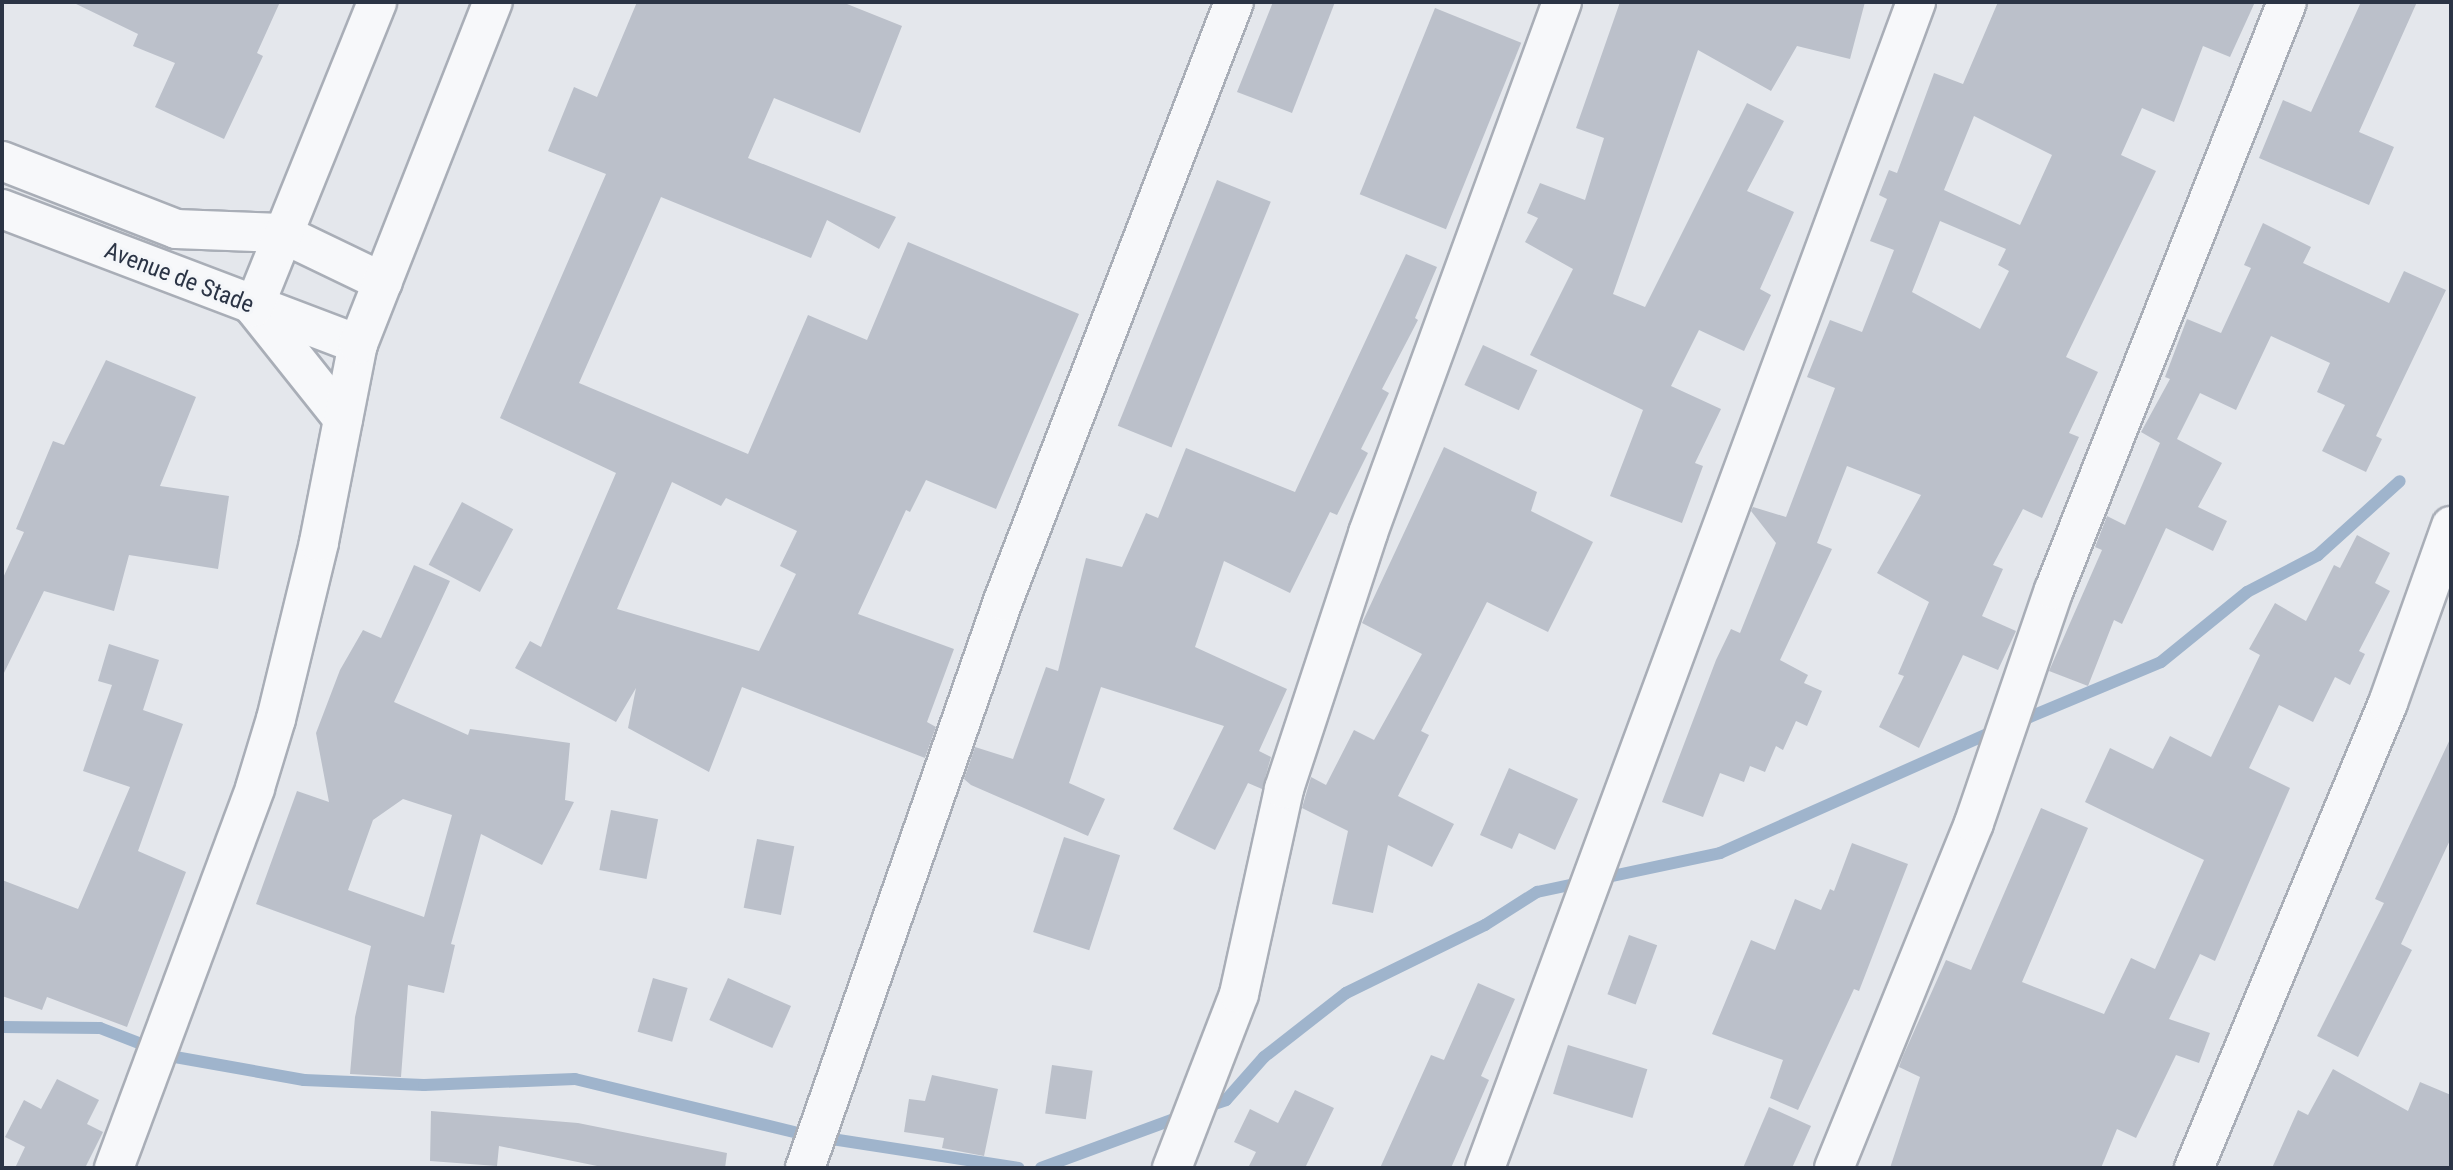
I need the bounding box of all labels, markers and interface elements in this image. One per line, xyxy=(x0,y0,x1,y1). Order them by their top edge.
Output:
street label: Avenue de Stade xyxy=(100,236,258,320)

